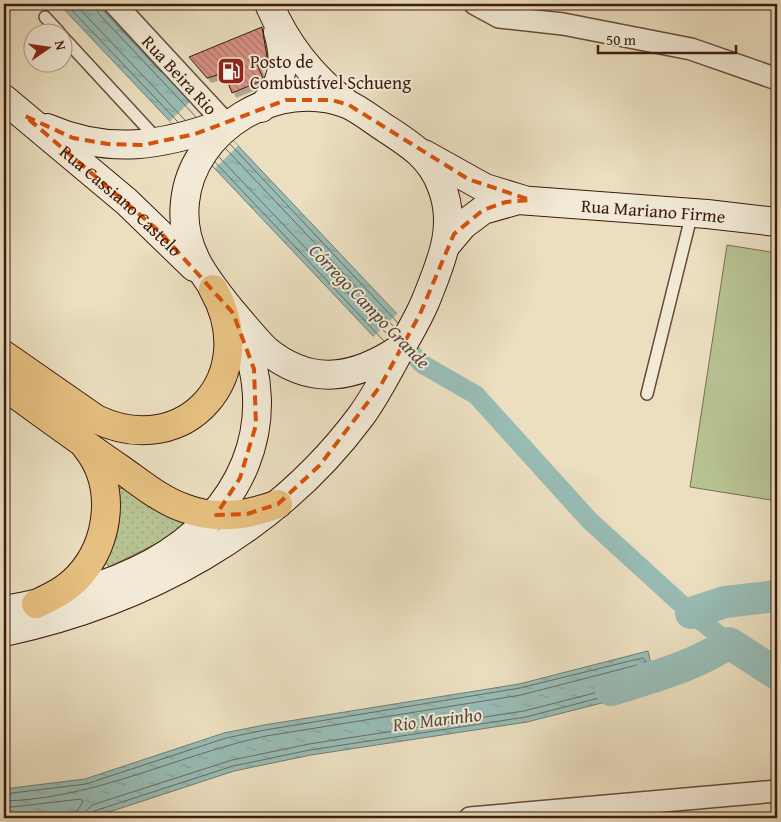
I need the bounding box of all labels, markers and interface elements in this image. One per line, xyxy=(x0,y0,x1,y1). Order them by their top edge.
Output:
north arrow xyxy=(22,22,72,72)
scale bar xyxy=(598,22,736,54)
street label: Rua Beira Rio xyxy=(136,28,224,121)
text: 50 m xyxy=(606,29,637,50)
text: N xyxy=(50,38,72,53)
place label: Posto de Combustível Schueng xyxy=(250,48,411,96)
fuel station icon: Posto de Combustível Schueng xyxy=(216,56,246,86)
street label: Rua Cassiano Castelo xyxy=(54,138,189,262)
street label: Rua Mariano Firme xyxy=(580,191,727,230)
water label: Córrego Campo Grande xyxy=(303,237,437,375)
water label: Rio Marinho xyxy=(390,700,483,738)

